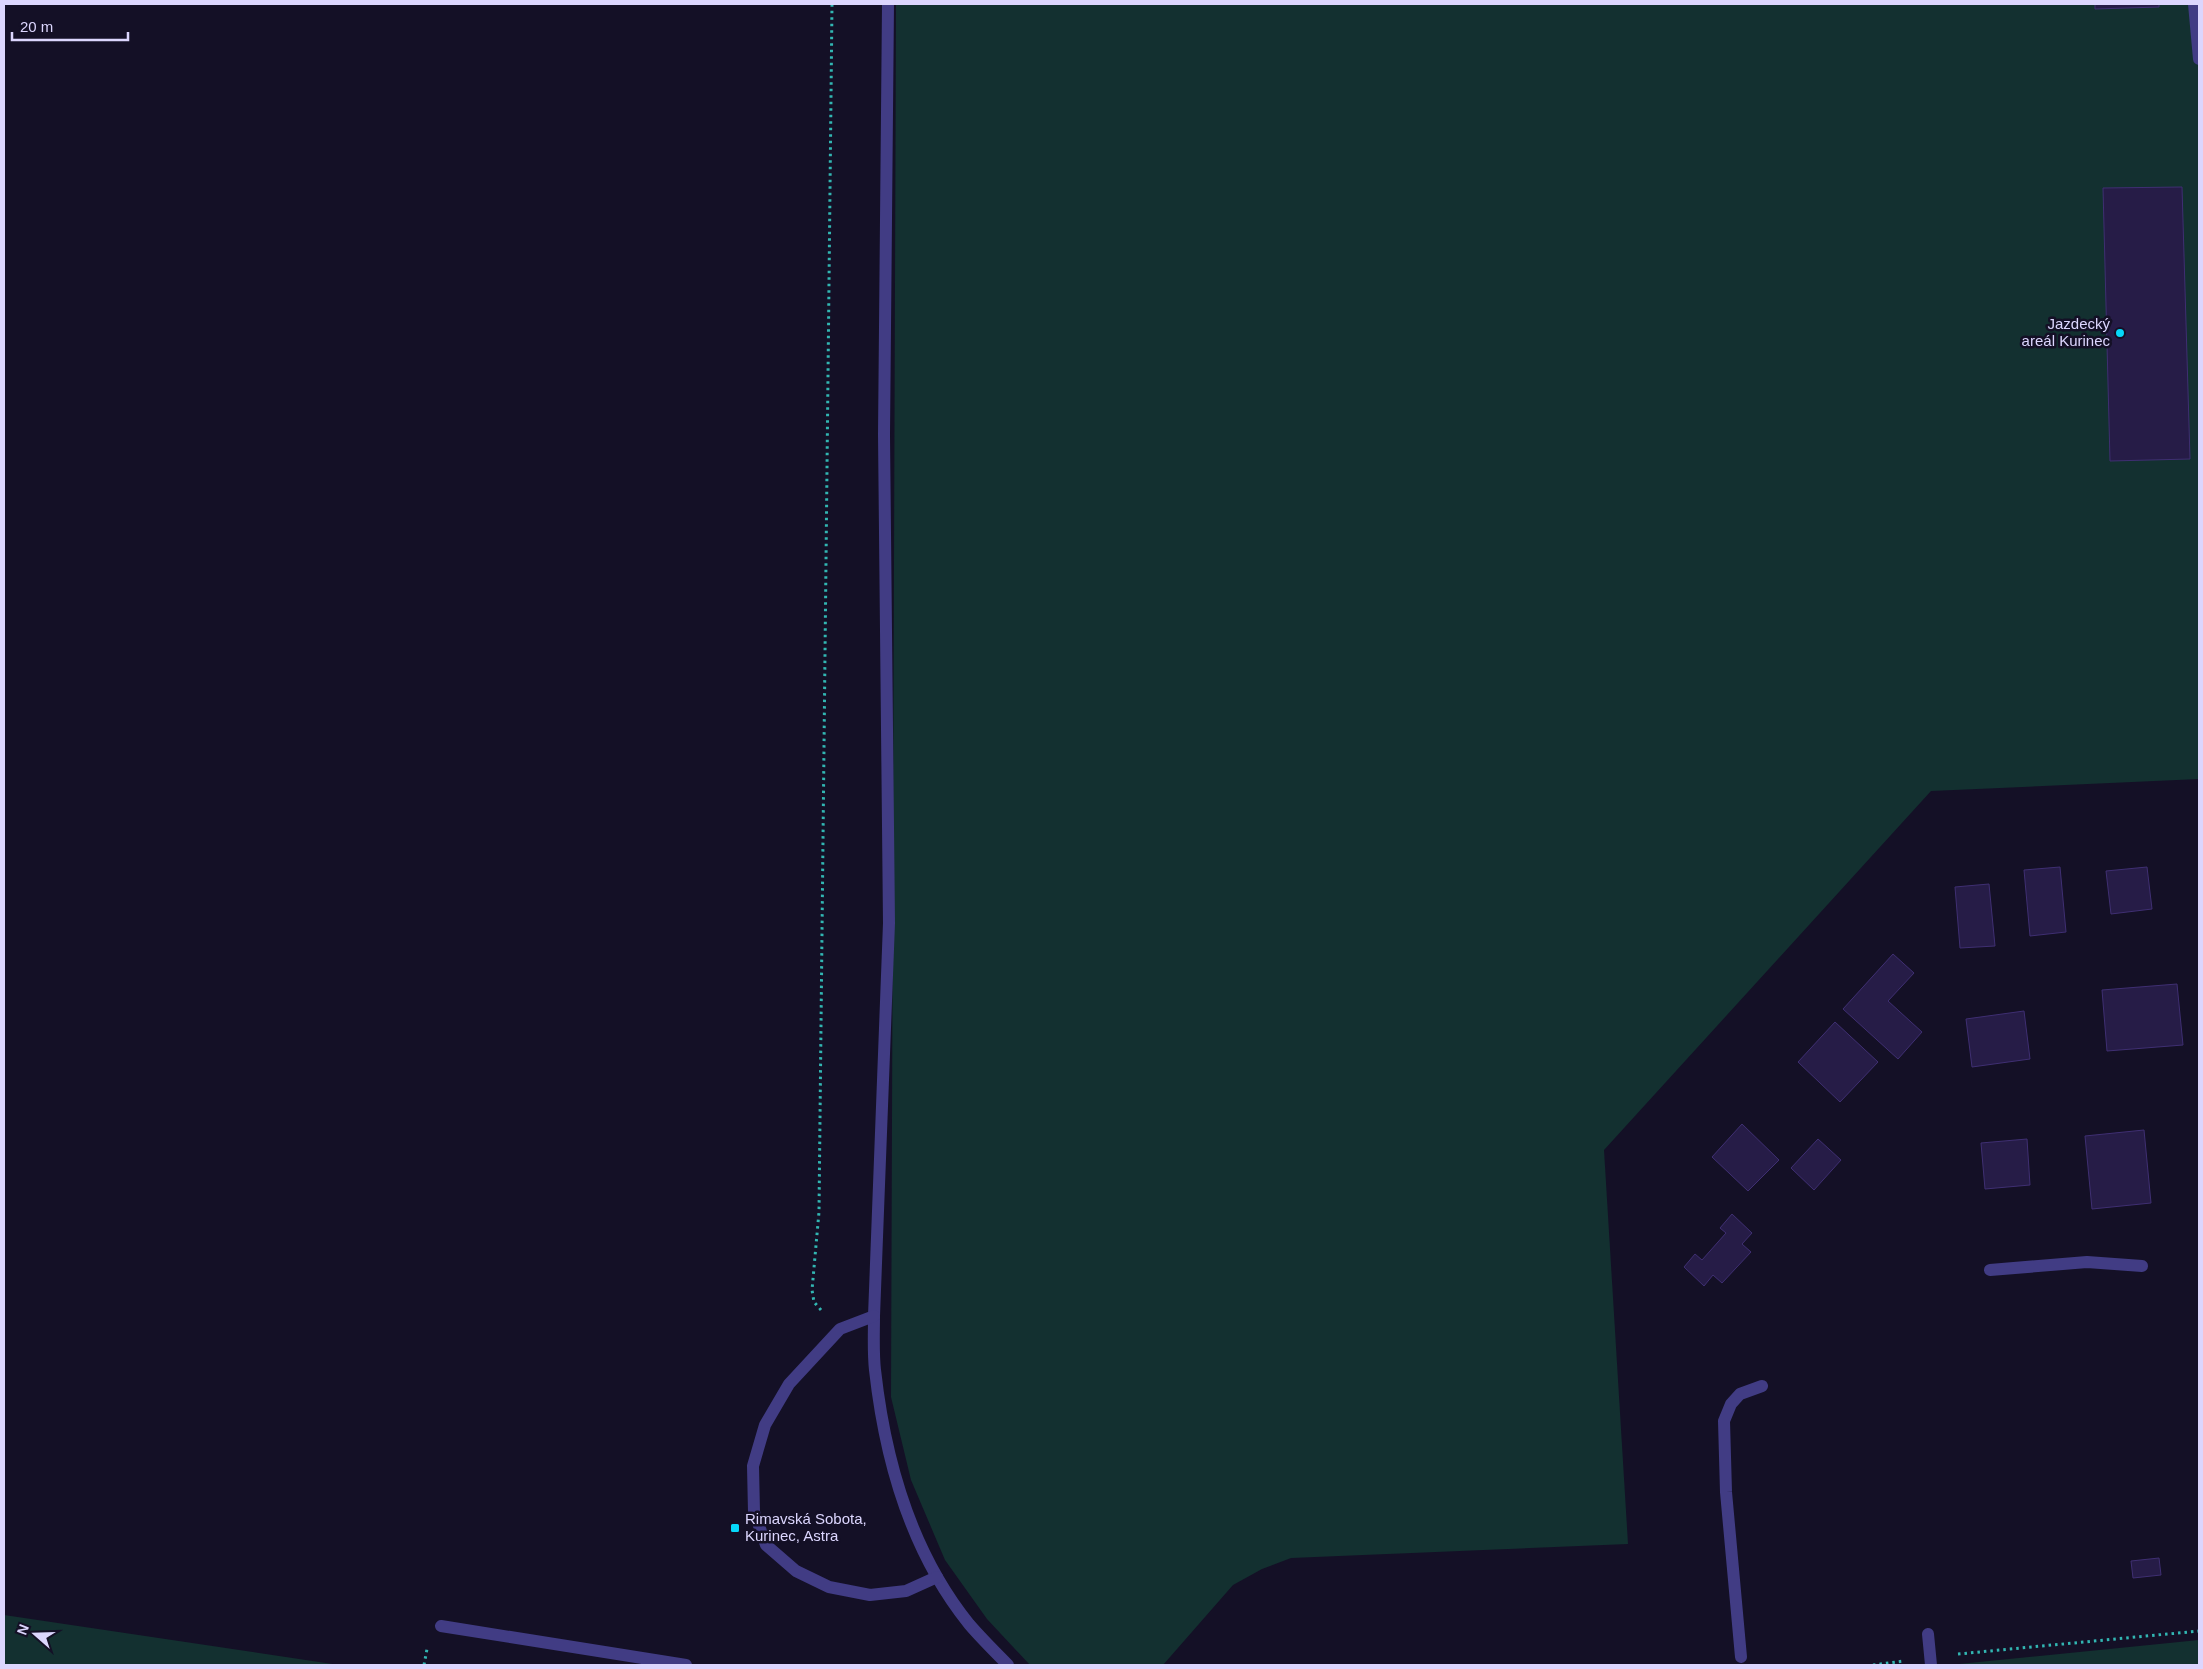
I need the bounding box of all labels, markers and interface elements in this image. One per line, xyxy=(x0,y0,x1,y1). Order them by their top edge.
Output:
scale bar xyxy=(12,10,129,42)
text: 20 m xyxy=(20,18,53,35)
place label: Jazdecký areál Kurinec xyxy=(2022,315,2110,349)
marker: Jazdecký areál Kurinec xyxy=(2114,327,2126,339)
place label: Rimavská Sobota, Kurinec, Astra xyxy=(745,1510,867,1544)
marker: Rimavská Sobota, Kurinec, Astra xyxy=(729,1522,741,1534)
north arrow xyxy=(10,1609,60,1659)
text: N xyxy=(14,1622,32,1637)

